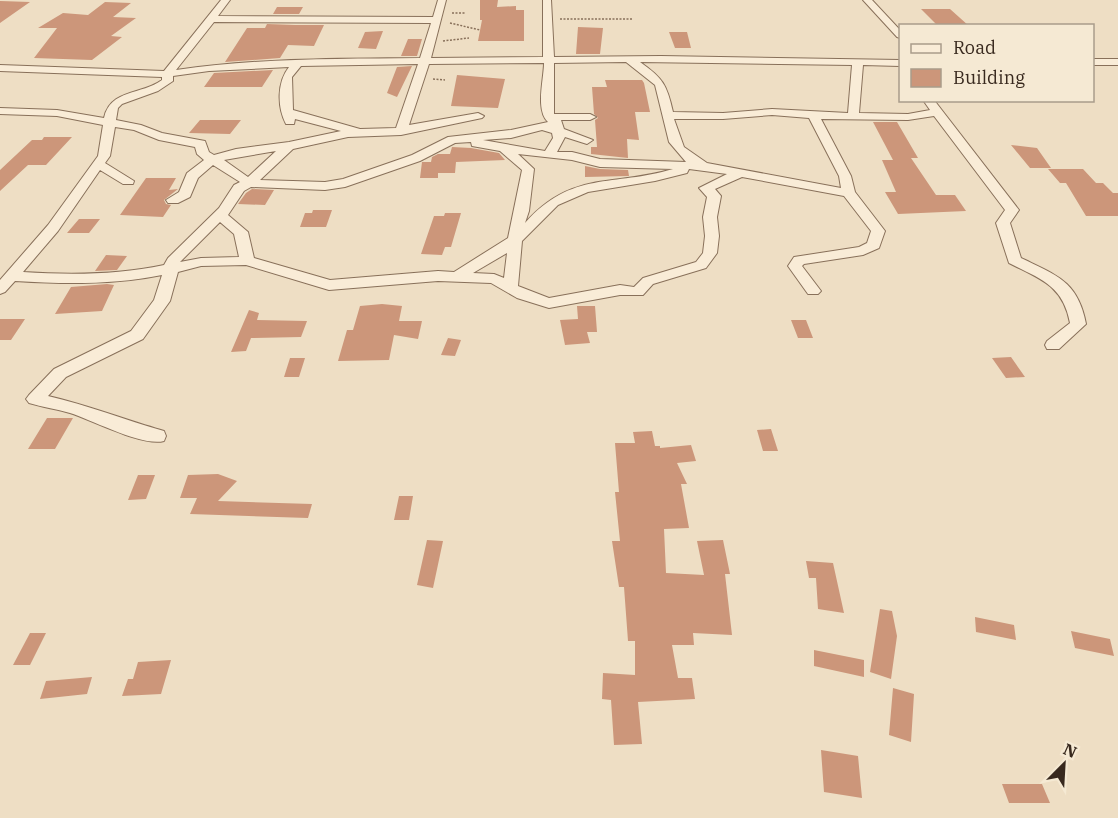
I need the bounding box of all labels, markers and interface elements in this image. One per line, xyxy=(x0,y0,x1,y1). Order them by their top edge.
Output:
legend xyxy=(899,24,1094,102)
text: Road xyxy=(953,36,996,59)
text: Building xyxy=(953,66,1025,89)
north arrow xyxy=(1034,734,1094,794)
text: N xyxy=(1060,739,1080,762)

